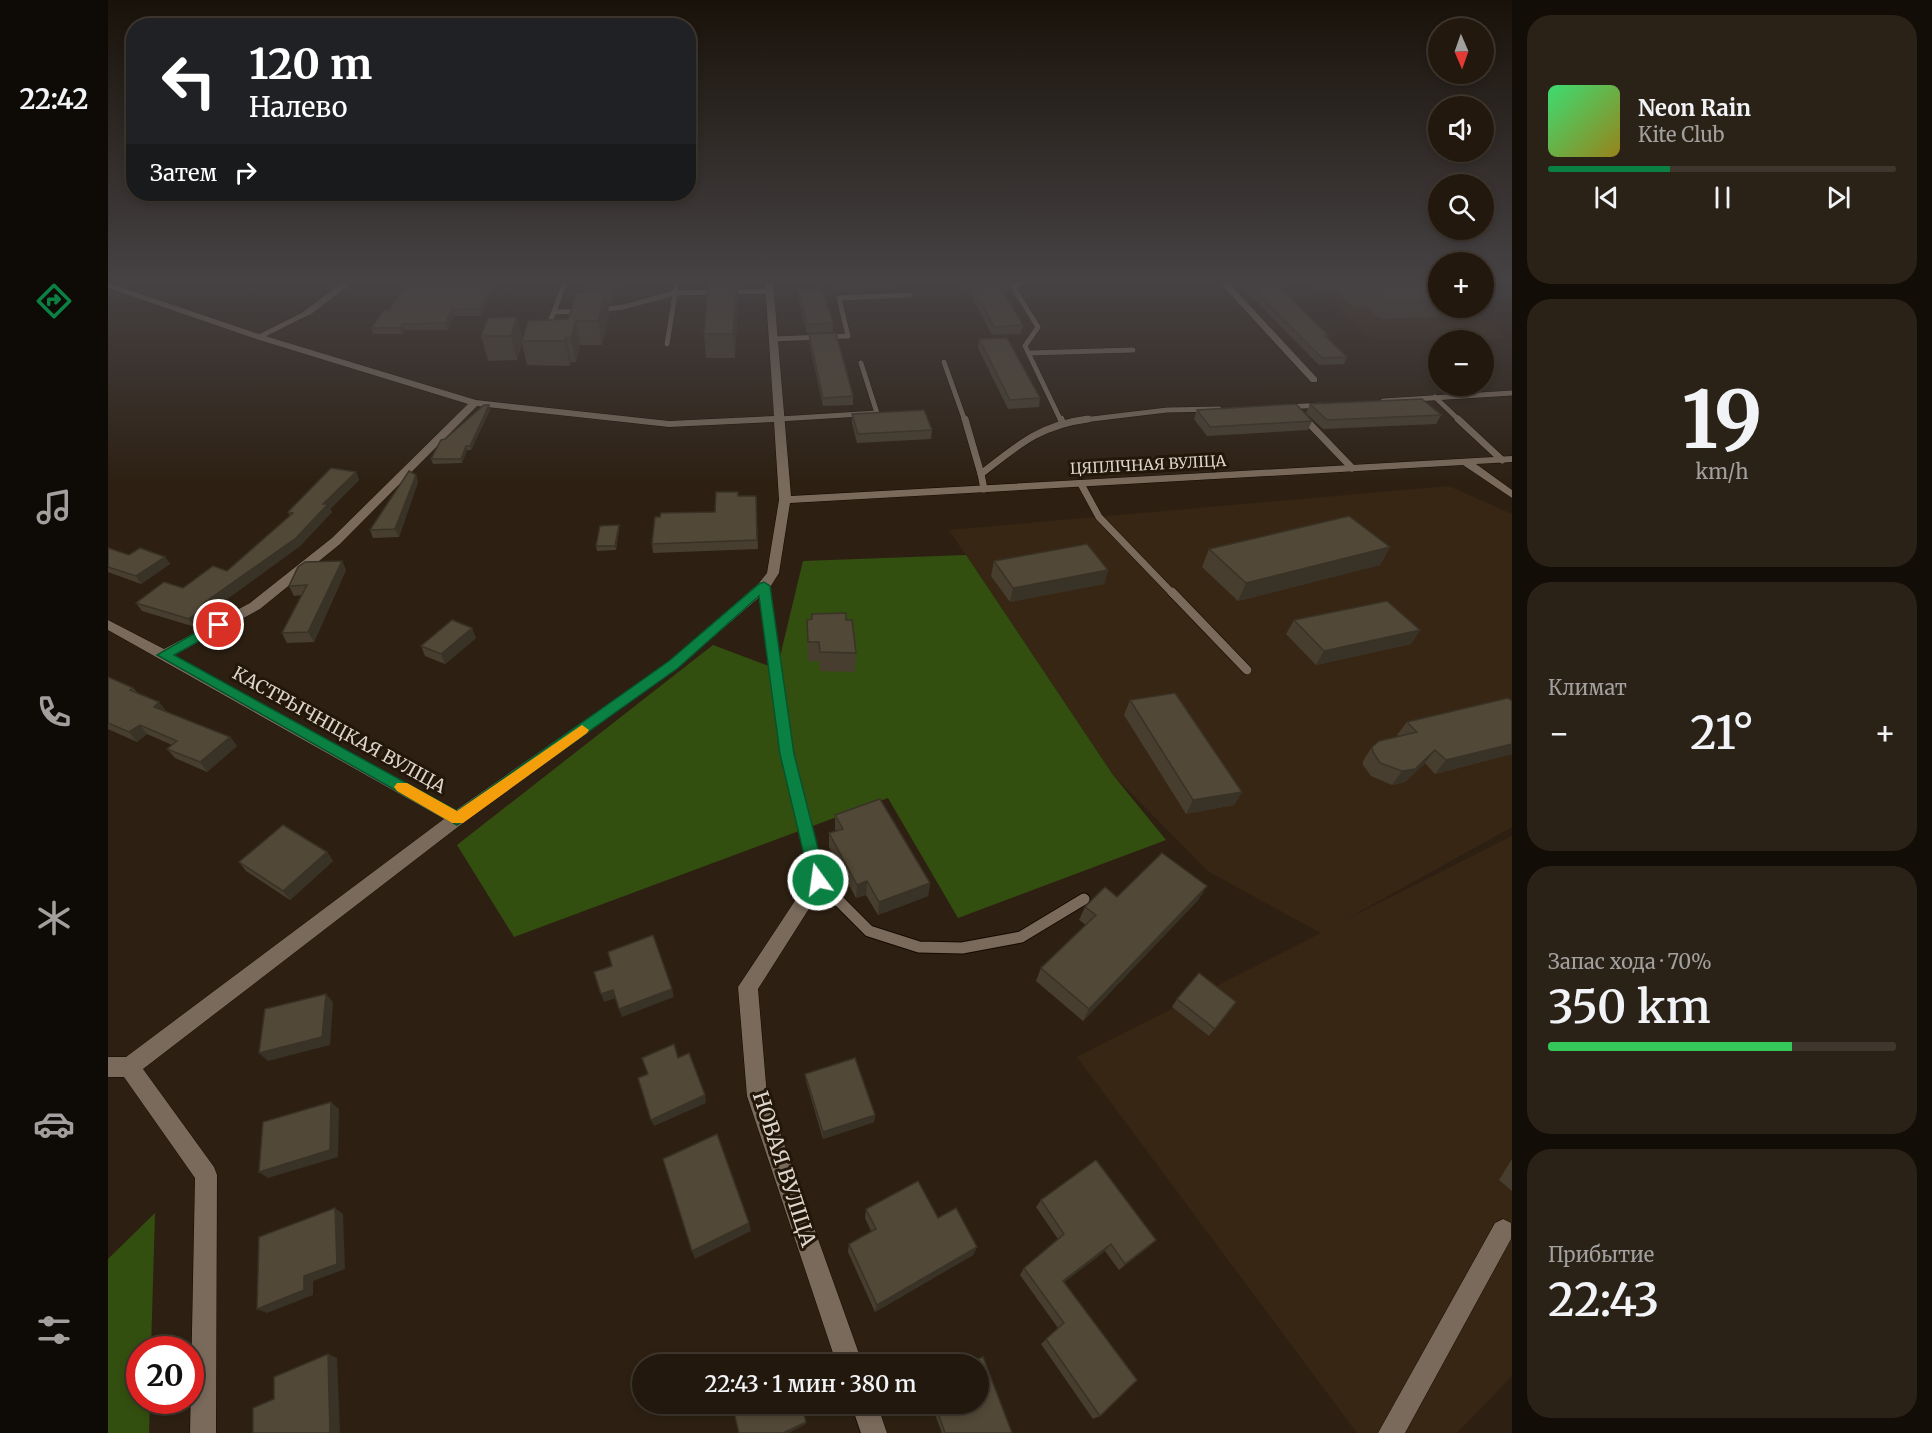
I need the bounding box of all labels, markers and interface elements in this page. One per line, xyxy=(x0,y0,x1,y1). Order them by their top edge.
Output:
north arrow xyxy=(1428,18,1494,84)
map controls xyxy=(1428,18,1494,396)
text: 120 m xyxy=(249,38,372,90)
icon: left xyxy=(150,42,228,120)
text: 22:42 xyxy=(19,82,89,116)
text: Налево xyxy=(249,90,347,124)
text: Neon Rain xyxy=(1638,94,1751,122)
button: sound xyxy=(1428,96,1494,162)
text: Kite Club xyxy=(1638,122,1724,147)
icon: right xyxy=(229,156,262,189)
text: Затем xyxy=(150,159,217,187)
button: search xyxy=(1428,174,1494,240)
icon: previous xyxy=(1590,181,1623,214)
icon: pause xyxy=(1706,181,1739,214)
icon: next xyxy=(1822,181,1855,214)
button: + xyxy=(1428,252,1494,318)
icon: directions xyxy=(33,280,75,322)
button: − xyxy=(1428,330,1494,396)
text: 19 xyxy=(1682,371,1762,469)
street label: ЦЯПЛІЧНАЯ ВУЛІЦА xyxy=(1069,451,1227,478)
text: km/h xyxy=(1696,459,1748,484)
icon: music xyxy=(33,486,75,528)
pin xyxy=(193,599,244,650)
icon: arrive xyxy=(202,608,235,641)
street label: КАСТРЫЧНІЦКАЯ ВУЛІЦА xyxy=(228,661,450,798)
text: Климат xyxy=(1548,675,1627,700)
icon: phone xyxy=(33,691,75,733)
text: 21° xyxy=(1690,705,1754,761)
text: − xyxy=(1548,713,1570,754)
text: + xyxy=(1874,713,1896,754)
position arrow xyxy=(786,848,850,912)
icon: climate xyxy=(33,897,75,939)
text: Запас хода · 70% xyxy=(1548,949,1712,974)
text: 350 km xyxy=(1548,979,1711,1035)
street label: НОВАЯ ВУЛІЦА xyxy=(747,1088,822,1250)
icon: car xyxy=(33,1103,75,1145)
text: Прибытие xyxy=(1548,1242,1654,1267)
text: 22:43 xyxy=(1548,1272,1659,1328)
icon: filters xyxy=(33,1309,75,1351)
speed limit sign: 20 xyxy=(126,1336,204,1414)
text: 22:43 · 1 мин · 380 m xyxy=(704,1370,917,1398)

